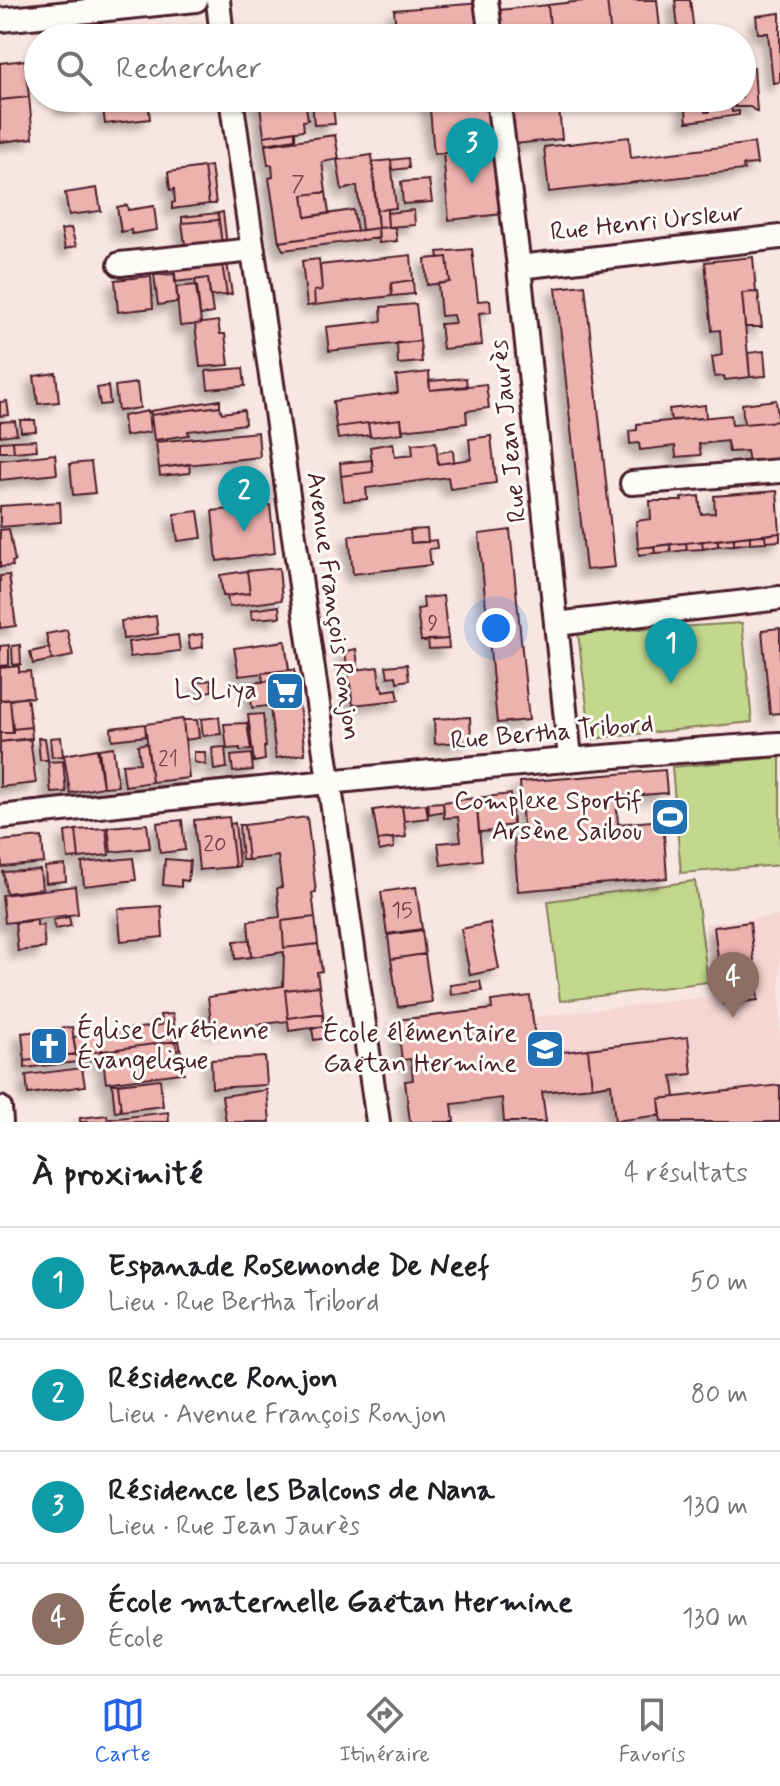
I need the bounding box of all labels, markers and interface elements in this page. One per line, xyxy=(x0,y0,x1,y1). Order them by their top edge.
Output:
search box xyxy=(24,24,756,112)
icon: search xyxy=(52,46,96,90)
text: Rechercher xyxy=(116,49,262,88)
pin: 3 xyxy=(446,118,498,184)
house number: 7 xyxy=(291,171,305,199)
street label: Rue Henri Ursleur xyxy=(549,196,745,250)
street label: Rue Jean Jaurès xyxy=(482,338,536,524)
pin: 2 xyxy=(218,466,270,532)
street label: Avenue François Ronjon xyxy=(297,470,369,742)
your location xyxy=(476,608,516,648)
house number: 9 xyxy=(428,610,438,638)
pin: 1 xyxy=(645,618,697,684)
supermarket icon: LS Liya xyxy=(264,670,306,712)
place label: LS Liya xyxy=(174,674,257,708)
street label: Rue Bertha Tribord xyxy=(449,707,655,759)
house number: 21 xyxy=(158,746,178,774)
place label: Complexe Sportif Arsène Saibou xyxy=(454,785,642,849)
sports icon: Complexe Sportif Arsène Saibou xyxy=(649,796,691,838)
house number: 20 xyxy=(203,831,227,859)
house number: 15 xyxy=(391,897,413,925)
pin: 4 xyxy=(707,952,759,1018)
place label: Église Chrétienne Évangelique xyxy=(77,1012,269,1080)
place label: École élémentaire Gaëtan Hermine xyxy=(323,1015,517,1081)
church icon: Église Chrétienne Évangelique xyxy=(28,1025,70,1067)
school or university icon: École élémentaire Gaëtan Hermine xyxy=(524,1028,566,1070)
text: À proximité xyxy=(32,1152,203,1197)
text: 4 résultats xyxy=(624,1157,748,1191)
text: Espanade Rosemonde De Neef xyxy=(108,1247,489,1286)
text: 1 xyxy=(52,1266,64,1300)
text: 50 m xyxy=(690,1266,748,1300)
text: Lieu · Rue Bertha Tribord xyxy=(108,1286,379,1320)
text: Résidence Ronjon xyxy=(108,1359,338,1398)
text: 2 xyxy=(52,1378,64,1412)
text: 80 m xyxy=(691,1378,748,1412)
text: Lieu · Avenue François Ronjon xyxy=(108,1398,447,1432)
text: Résidence les Balcons de Nana xyxy=(108,1471,495,1510)
text: 3 xyxy=(52,1490,64,1524)
text: 130 m xyxy=(682,1490,748,1524)
text: Lieu · Rue Jean Jaurès xyxy=(108,1510,360,1544)
text: École maternelle Gaëtan Hermine xyxy=(108,1583,573,1622)
text: 4 xyxy=(50,1602,66,1636)
text: 130 m xyxy=(682,1602,748,1636)
text: École xyxy=(108,1622,164,1656)
tab: Carte xyxy=(94,1693,151,1769)
tab: Itinéraire xyxy=(340,1693,430,1769)
tab: Favoris xyxy=(619,1693,686,1769)

